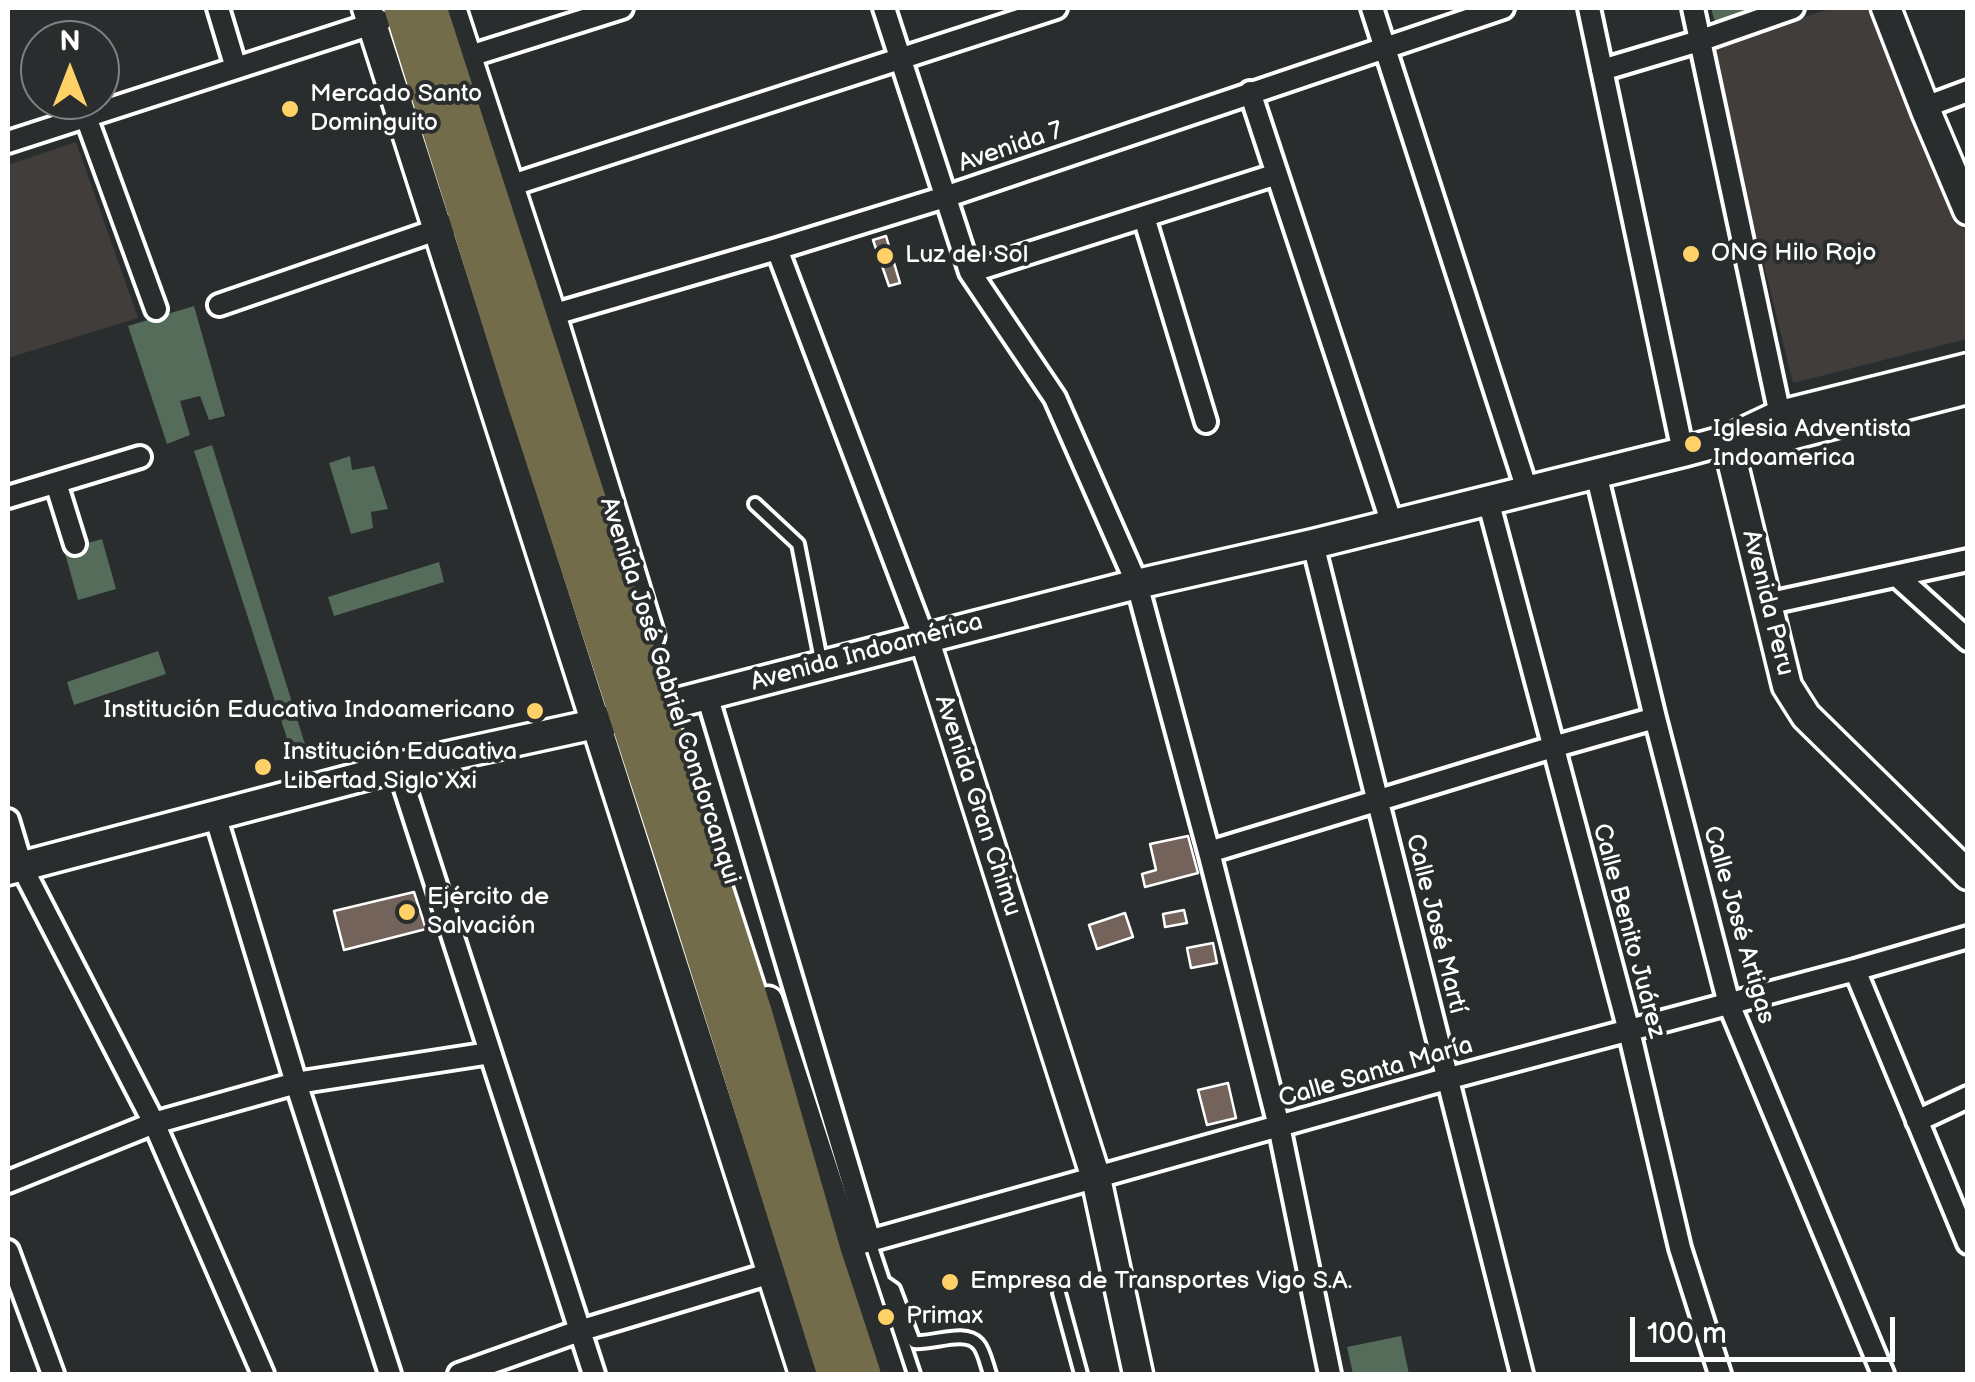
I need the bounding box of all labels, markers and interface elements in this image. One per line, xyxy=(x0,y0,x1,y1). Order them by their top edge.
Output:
north arrow xyxy=(20,20,120,120)
text: N xyxy=(59,25,81,58)
place label: Mercado Santo Dominguito xyxy=(310,80,482,139)
marker: Mercado Santo Dominguito xyxy=(279,98,301,120)
street label: Avenida 7 xyxy=(955,116,1067,180)
place label: ONG Hilo Rojo xyxy=(1711,239,1876,269)
place label: Luz del Sol xyxy=(905,241,1028,271)
marker: ONG Hilo Rojo xyxy=(1680,243,1702,265)
marker: Luz del Sol xyxy=(874,245,896,267)
place label: Iglesia Adventista Indoamerica xyxy=(1713,415,1911,474)
marker: Iglesia Adventista Indoamerica xyxy=(1682,433,1704,455)
street label: Avenida José Gabriel Condorcanqui xyxy=(592,494,746,888)
street label: Avenida Peru xyxy=(1734,527,1800,679)
street label: Avenida Indoamérica xyxy=(748,608,986,698)
street label: Avenida Gran Chimu xyxy=(927,692,1027,920)
place label: Institución Educativa Indoamericano xyxy=(103,696,515,726)
marker: Institución Educativa Indoamericano xyxy=(524,700,546,722)
place label: Institución Educativa Libertad Siglo Xxi xyxy=(283,738,517,797)
marker: Institución Educativa Libertad Siglo Xxi xyxy=(252,756,274,778)
street label: Calle Benito Juárez xyxy=(1585,821,1671,1041)
street label: Calle José Artigas xyxy=(1695,823,1781,1027)
street label: Calle José Martí xyxy=(1398,831,1472,1017)
place label: Ejército de Salvación xyxy=(427,883,549,942)
marker: Ejército de Salvación xyxy=(396,901,418,923)
street label: Calle Santa María xyxy=(1275,1031,1477,1115)
place label: Empresa de Transportes Vigo S.A. xyxy=(970,1267,1352,1297)
marker: Empresa de Transportes Vigo S.A. xyxy=(939,1271,961,1293)
scale bar xyxy=(1635,1297,1900,1359)
place label: Primax xyxy=(906,1302,983,1332)
marker: Primax xyxy=(875,1306,897,1328)
text: 100 m xyxy=(1647,1316,1727,1352)

